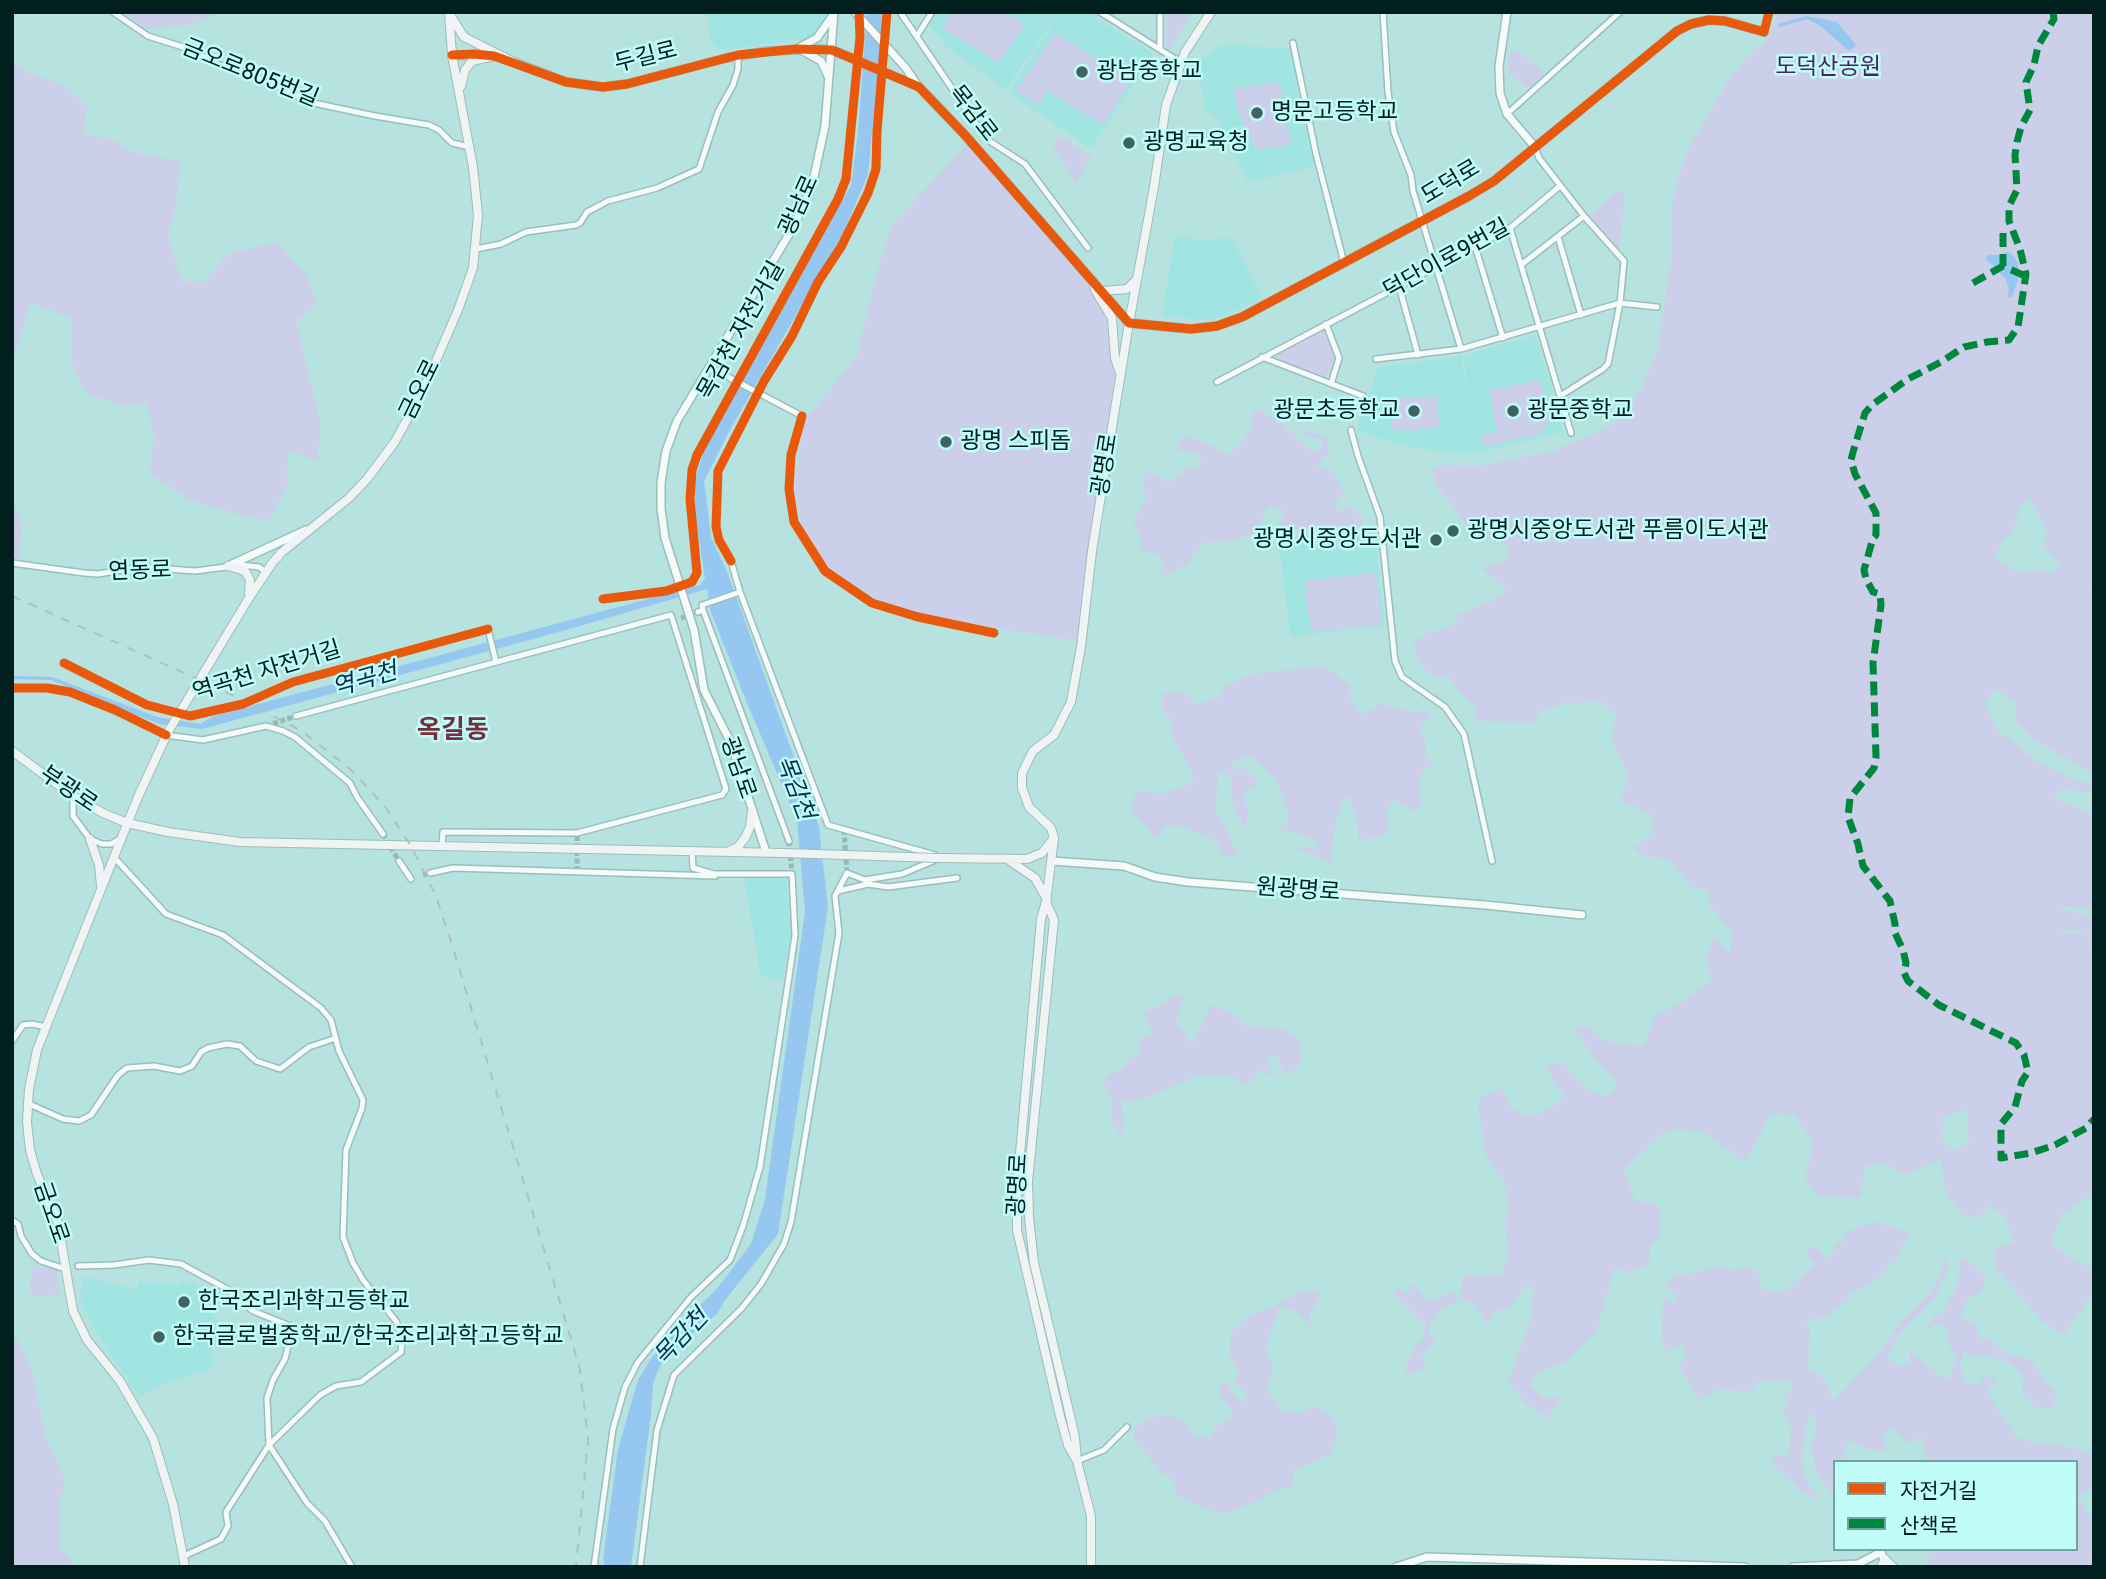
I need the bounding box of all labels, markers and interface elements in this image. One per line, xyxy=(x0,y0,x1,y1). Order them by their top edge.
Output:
street label: 금오로805번길 xyxy=(178,34,322,114)
street label: 두길로 xyxy=(612,37,680,79)
park label: 도덕산공원 xyxy=(1775,54,1881,82)
place label: 광남중학교 xyxy=(1096,58,1202,86)
marker: 광남중학교 xyxy=(1074,64,1090,80)
street label: 목감로 xyxy=(942,80,1002,148)
place label: 명문고등학교 xyxy=(1271,99,1398,127)
marker: 명문고등학교 xyxy=(1249,105,1265,121)
place label: 광명교육청 xyxy=(1143,129,1249,157)
marker: 광명교육청 xyxy=(1121,135,1137,151)
street label: 도덕로 xyxy=(1417,155,1485,211)
street label: 광남로 xyxy=(774,171,826,241)
street label: 덕단이로9번길 xyxy=(1379,214,1515,306)
street label: 목감천 자전거길 xyxy=(693,257,791,405)
street label: 금오로 xyxy=(395,355,447,425)
place label: 광문초등학교 xyxy=(1273,397,1400,425)
place label: 광문중학교 xyxy=(1527,397,1633,425)
marker: 광문초등학교 xyxy=(1406,403,1422,419)
marker: 광문중학교 xyxy=(1505,403,1521,419)
place label: 광명 스피돔 xyxy=(960,428,1072,456)
street label: 광명로 xyxy=(1087,431,1125,499)
marker: 광명 스피돔 xyxy=(938,434,954,450)
place label: 광명시중앙도서관 푸름이도서관 xyxy=(1467,517,1769,545)
marker: 광명시중앙도서관 푸름이도서관 xyxy=(1445,523,1461,539)
place label: 광명시중앙도서관 xyxy=(1253,526,1422,554)
marker: 광명시중앙도서관 xyxy=(1428,532,1444,548)
street label: 연동로 xyxy=(108,557,172,587)
street label: 역곡천 자전거길 xyxy=(189,636,345,708)
water label: 역곡천 xyxy=(329,658,401,704)
district label: 옥길동 xyxy=(417,715,489,747)
street label: 광남로 xyxy=(714,733,760,803)
water label: 목감천 xyxy=(769,752,819,824)
street label: 부광로 xyxy=(34,761,102,819)
street label: 원광명로 xyxy=(1255,874,1341,908)
street label: 광명로 xyxy=(1004,1153,1034,1217)
street label: 금오로 xyxy=(27,1178,73,1248)
place label: 한국조리과학고등학교 xyxy=(198,1288,410,1316)
marker: 한국조리과학고등학교 xyxy=(176,1294,192,1310)
water label: 목감천 xyxy=(649,1304,715,1372)
place label: 한국글로벌중학교/한국조리과학고등학교 xyxy=(173,1323,563,1351)
marker: 한국글로벌중학교/한국조리과학고등학교 xyxy=(151,1329,167,1345)
legend xyxy=(1833,1460,2078,1551)
text: 자전거길 xyxy=(1900,1479,1977,1503)
text: 산책로 xyxy=(1900,1514,1958,1538)

